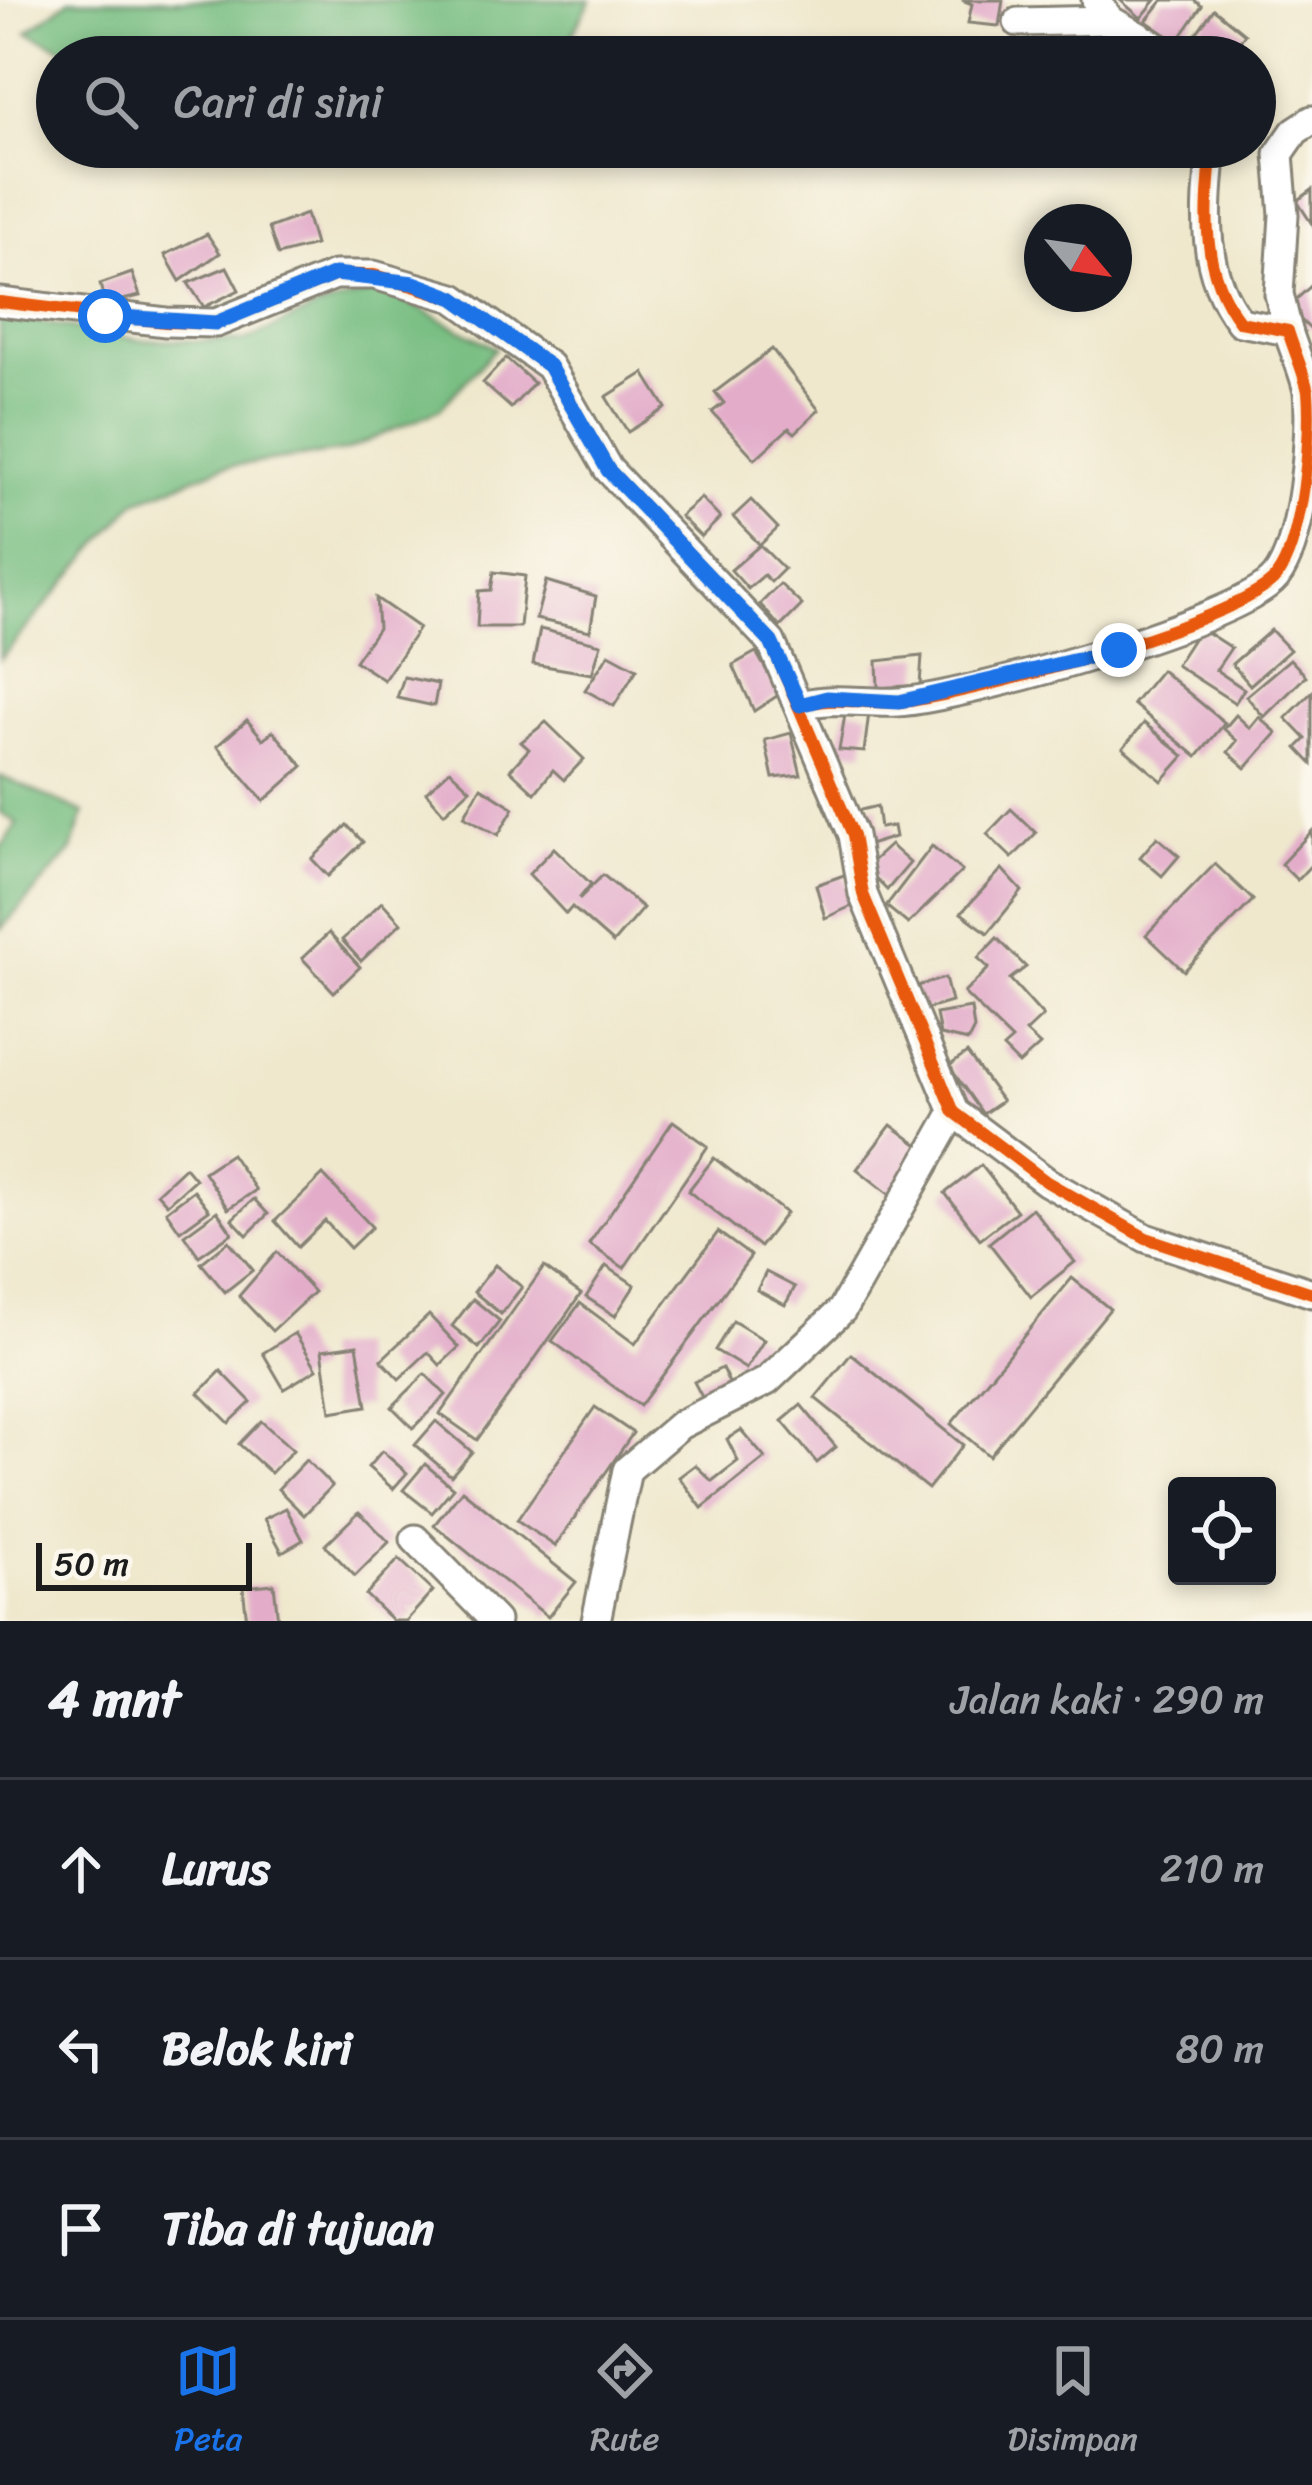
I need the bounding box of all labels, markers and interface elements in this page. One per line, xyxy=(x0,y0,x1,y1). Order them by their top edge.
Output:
search box xyxy=(36,36,1276,168)
text: Cari di sini xyxy=(174,62,383,142)
icon: search xyxy=(78,69,144,135)
north arrow xyxy=(1024,204,1132,312)
route start xyxy=(78,289,132,343)
route end xyxy=(1092,623,1146,677)
map controls xyxy=(1168,1477,1276,1585)
button: locate xyxy=(1168,1477,1276,1585)
text: 50 m xyxy=(54,1535,129,1593)
scale bar xyxy=(36,1537,252,1590)
text: 4 mnt xyxy=(48,1654,180,1744)
text: Jalan kaki · 290 m xyxy=(951,1665,1264,1734)
text: Lurus xyxy=(162,1829,270,1909)
text: 210 m xyxy=(1160,1834,1264,1903)
icon: ahead xyxy=(48,1836,114,1902)
text: Belok kiri xyxy=(162,2009,352,2089)
text: 80 m xyxy=(1176,2014,1264,2083)
icon: left xyxy=(48,2016,114,2082)
text: Tiba di tujuan xyxy=(162,2189,434,2269)
icon: arrive xyxy=(48,2196,114,2262)
tab: Peta xyxy=(174,2338,242,2468)
tab: Rute xyxy=(590,2338,659,2468)
tab: Disimpan xyxy=(1008,2338,1138,2468)

